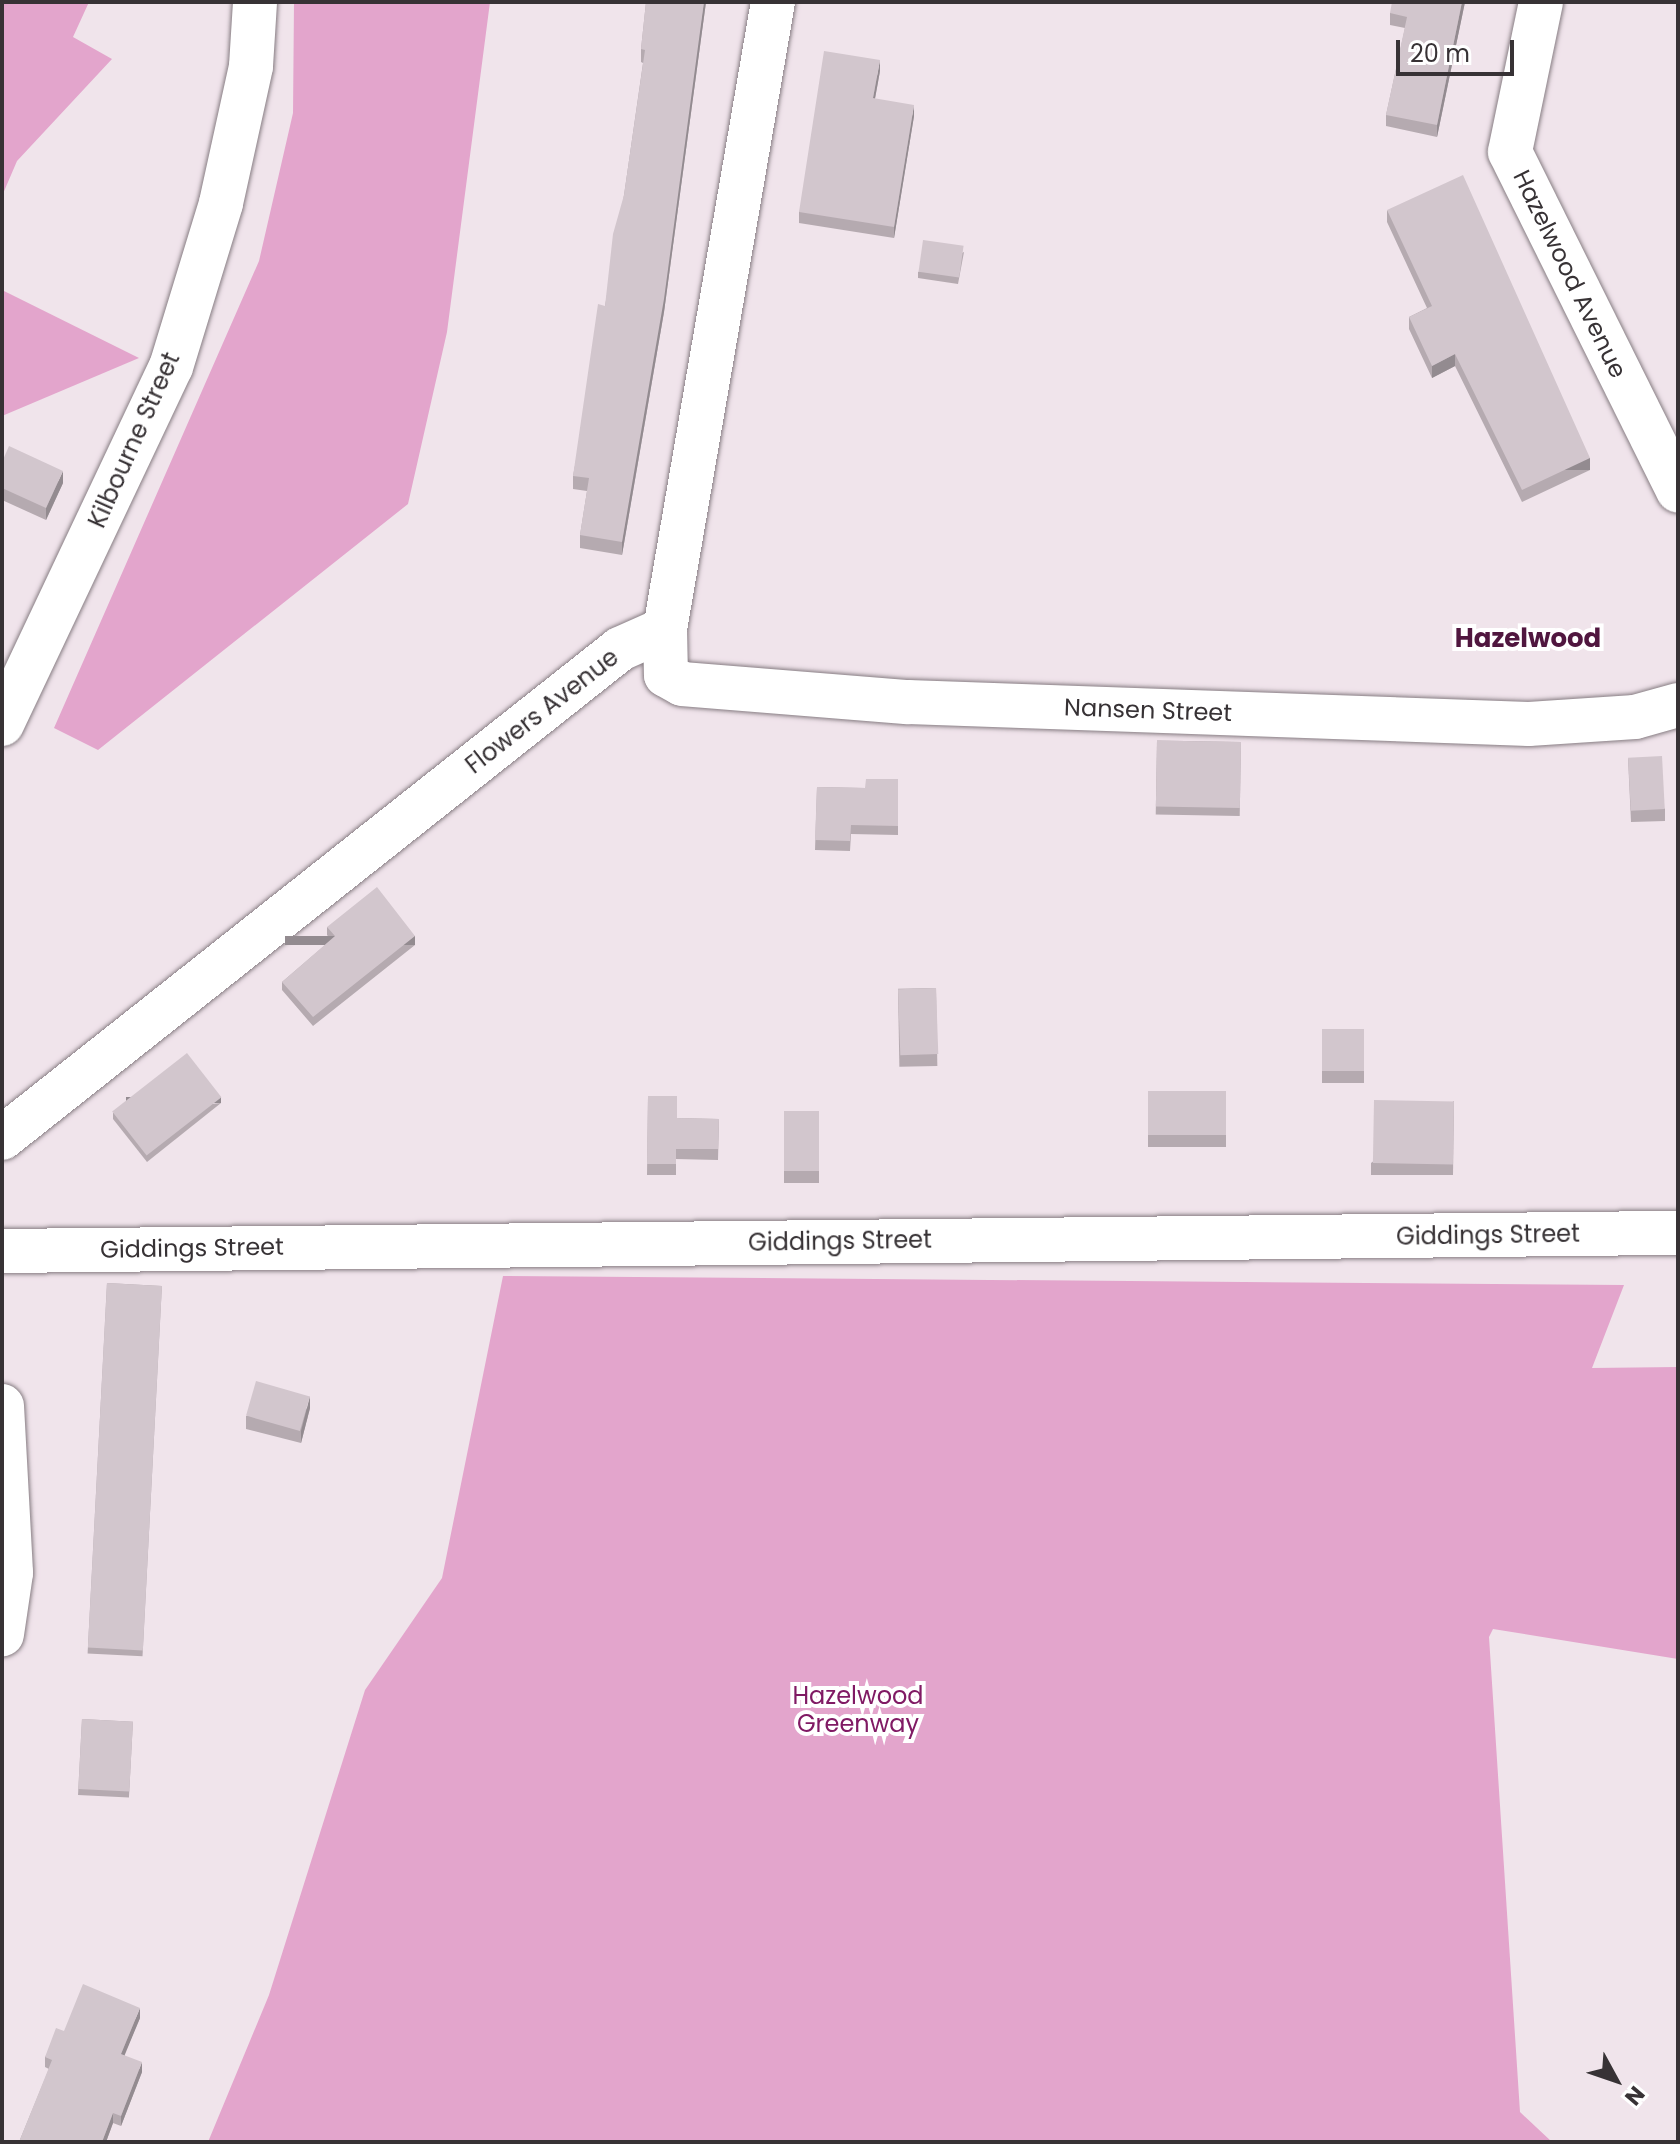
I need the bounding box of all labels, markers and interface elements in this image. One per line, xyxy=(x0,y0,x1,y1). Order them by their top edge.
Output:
scale bar xyxy=(1400,24,1518,74)
text: 20 m xyxy=(1410,37,1470,70)
street label: Hazelwood Avenue xyxy=(1507,165,1633,383)
street label: Kilbourne Street xyxy=(82,348,186,532)
district label: Hazelwood xyxy=(1455,623,1601,655)
street label: Flowers Avenue xyxy=(460,642,624,780)
street label: Nansen Street xyxy=(1064,693,1232,727)
street label: Giddings Street xyxy=(1396,1219,1580,1251)
street label: Giddings Street xyxy=(748,1225,932,1257)
street label: Giddings Street xyxy=(100,1232,284,1264)
park label: Hazelwood Greenway xyxy=(792,1682,924,1738)
north arrow xyxy=(1576,2040,1656,2120)
text: N xyxy=(1618,2079,1652,2112)

